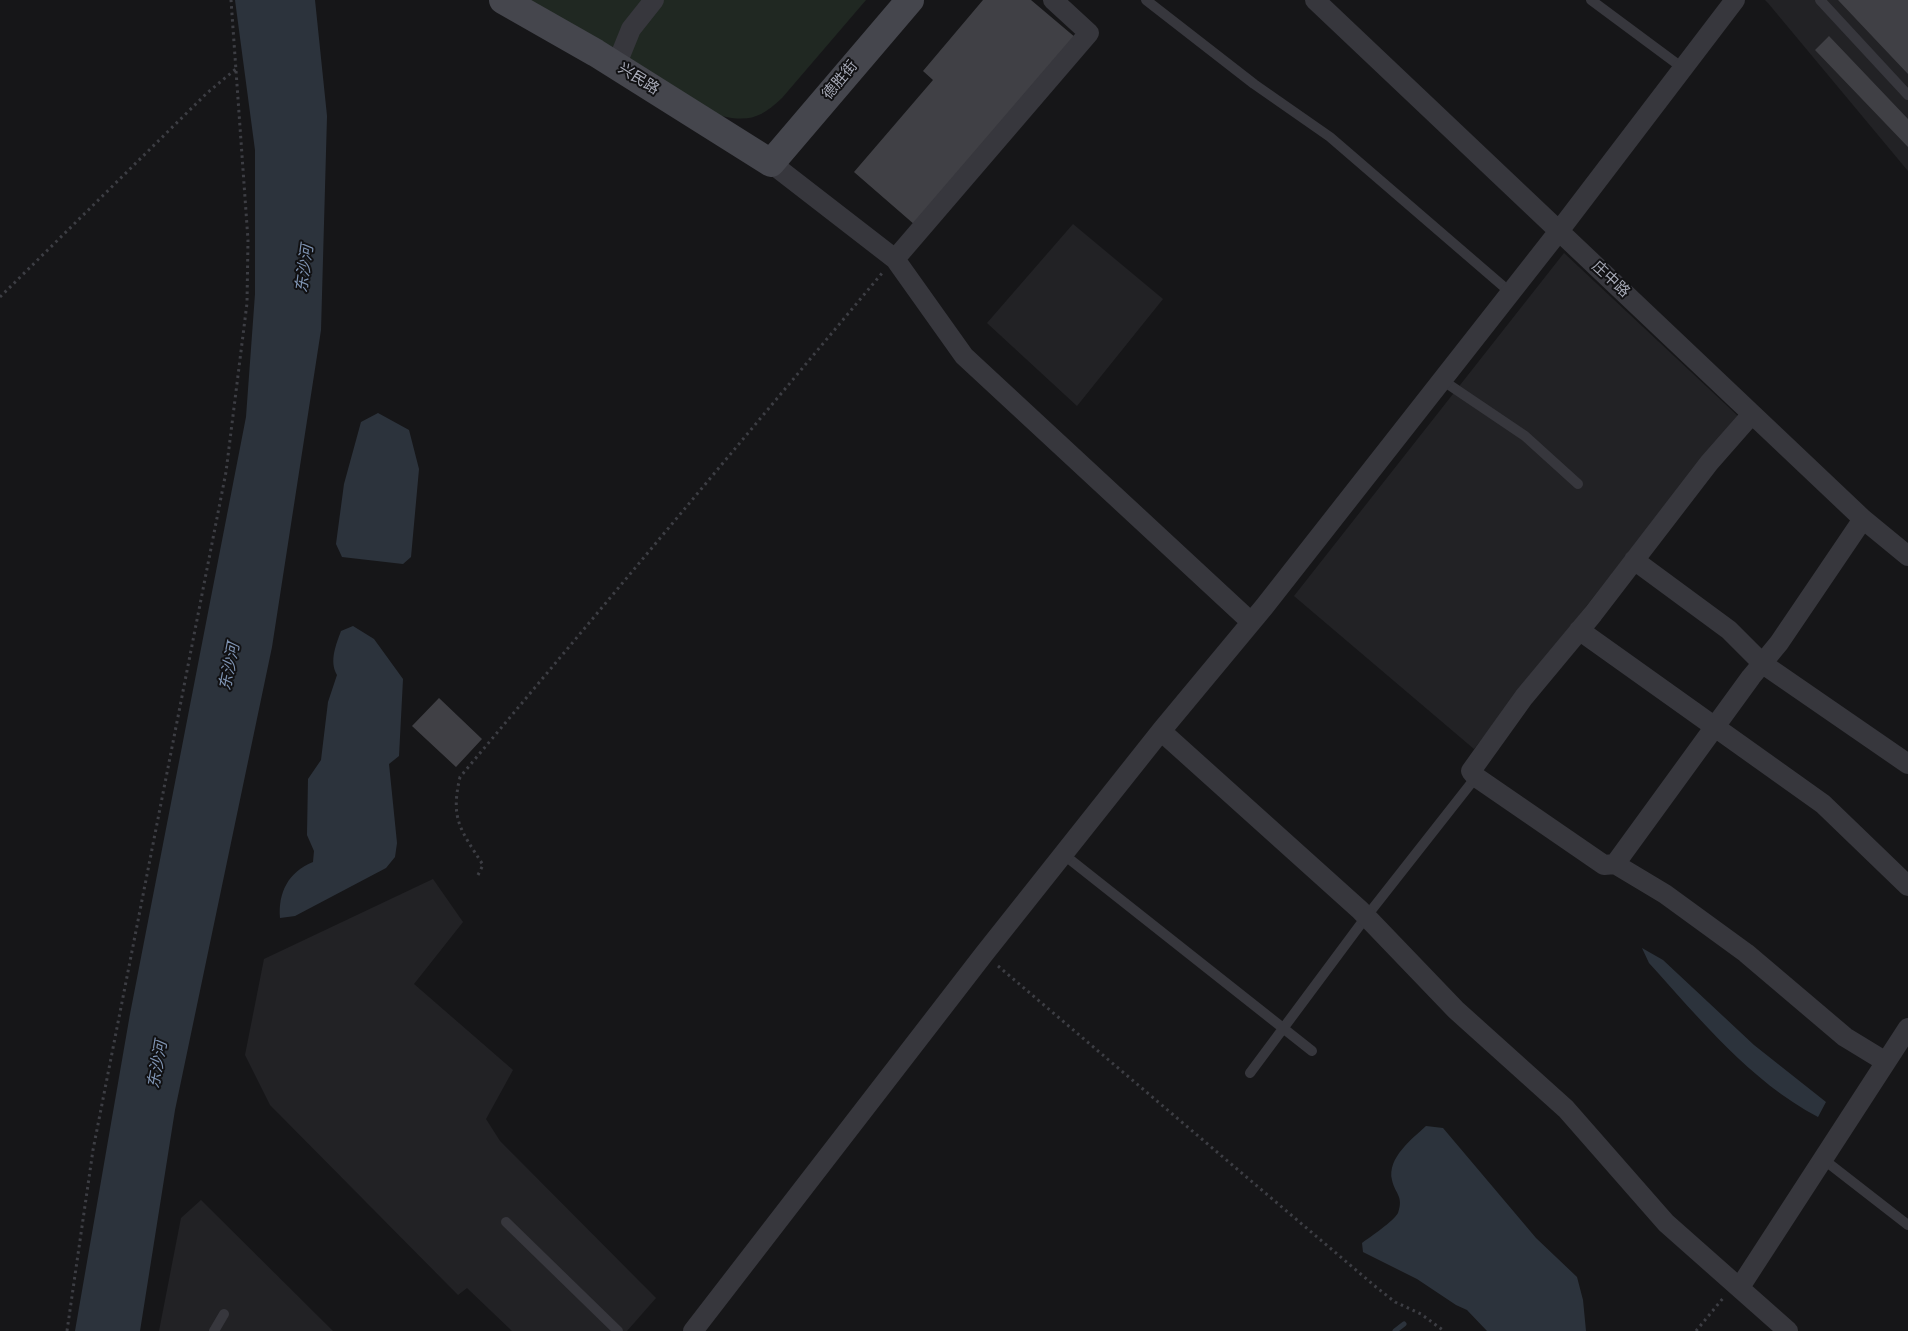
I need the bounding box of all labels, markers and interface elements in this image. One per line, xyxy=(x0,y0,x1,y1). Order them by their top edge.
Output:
street label: 德胜街 xyxy=(820,58,862,104)
street label: 兴民路 xyxy=(614,60,662,100)
water label: 东沙河 xyxy=(293,244,319,294)
street label: 庄中路 xyxy=(1587,258,1633,302)
water label: 东沙河 xyxy=(217,642,245,692)
water label: 东沙河 xyxy=(145,1040,173,1090)

